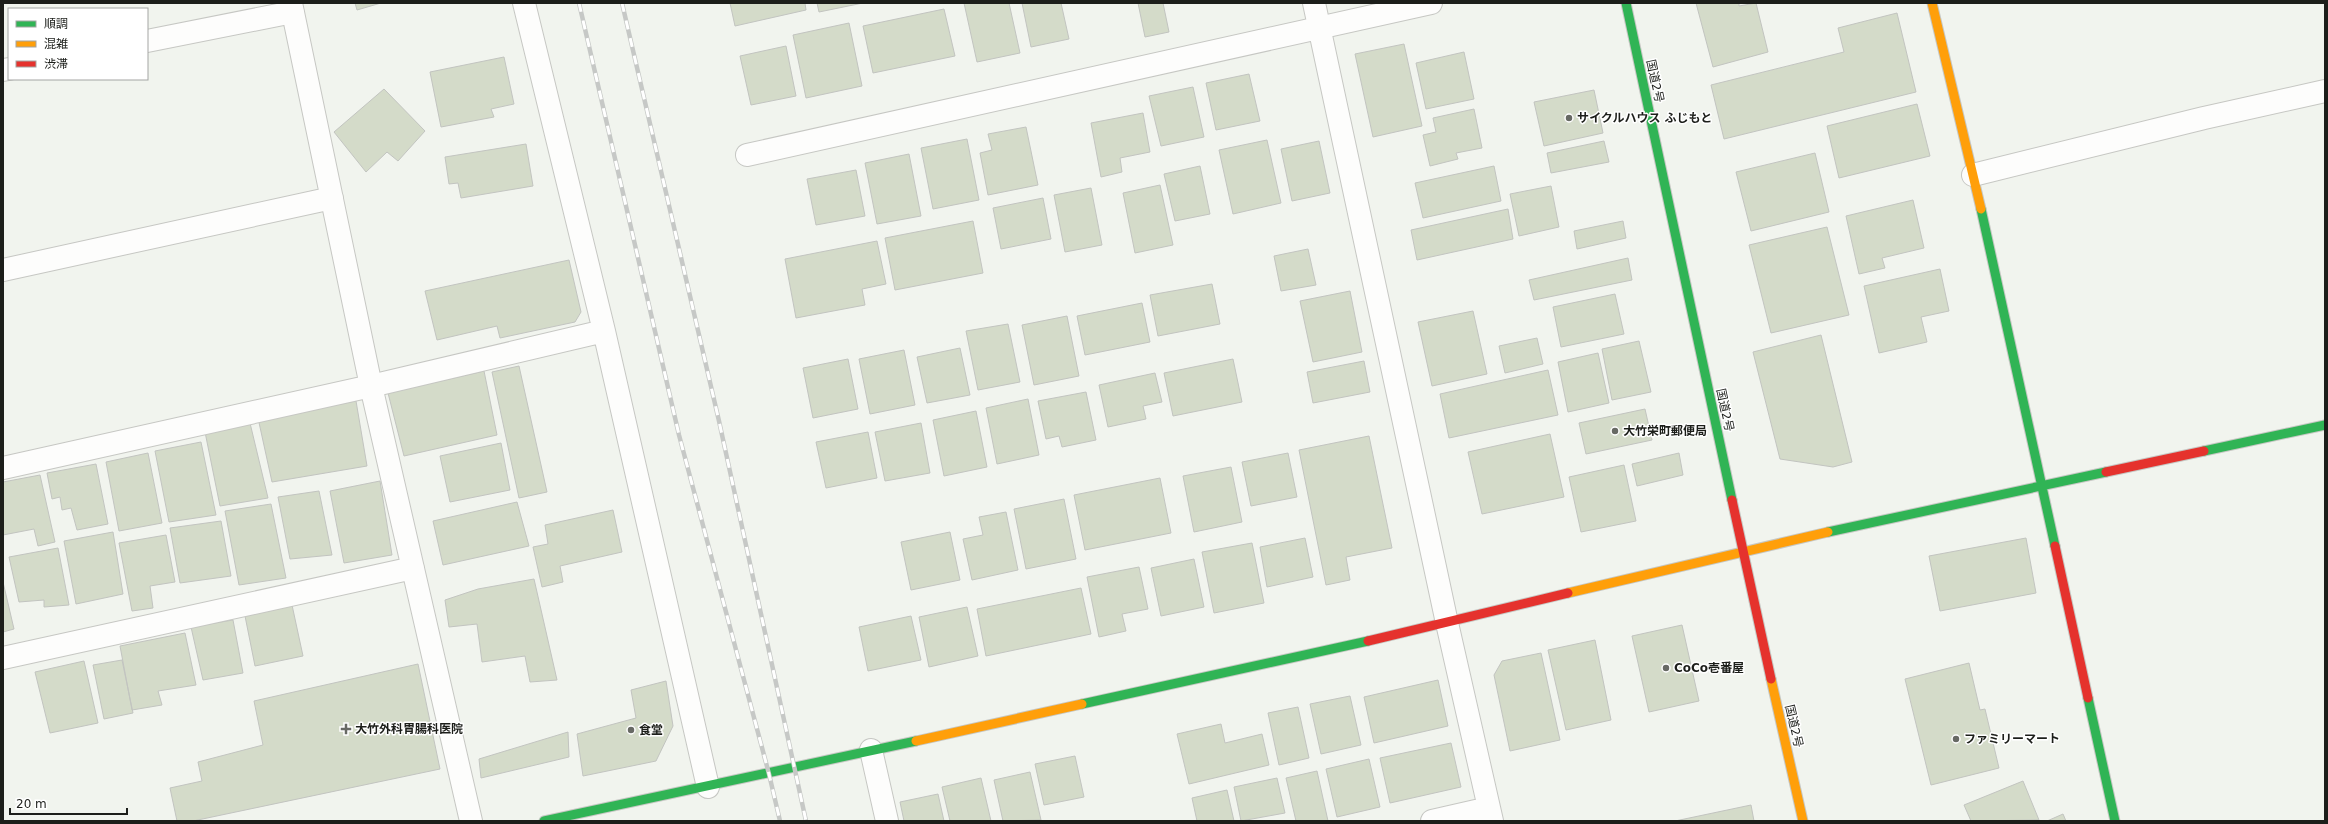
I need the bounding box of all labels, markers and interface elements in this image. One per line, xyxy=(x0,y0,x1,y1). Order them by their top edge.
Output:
legend xyxy=(8,8,148,80)
text: 順調 xyxy=(44,17,68,31)
text: 混雑 xyxy=(44,37,68,51)
text: 渋滞 xyxy=(44,57,68,71)
street label: 国道2号 xyxy=(1644,58,1666,104)
place label: サイクルハウス ふじもと xyxy=(1577,111,1712,125)
marker: サイクルハウス ふじもと xyxy=(1564,113,1574,123)
street label: 国道2号 xyxy=(1714,387,1736,433)
place label: 大竹栄町郵便局 xyxy=(1623,424,1707,438)
marker: 大竹栄町郵便局 xyxy=(1610,426,1620,436)
place label: CoCo壱番屋 xyxy=(1674,661,1744,675)
marker: CoCo壱番屋 xyxy=(1661,663,1671,673)
street label: 国道2号 xyxy=(1782,703,1806,749)
place label: 大竹外科胃腸科医院 xyxy=(355,722,463,736)
marker: 大竹外科胃腸科医院 xyxy=(340,723,352,735)
place label: 食堂 xyxy=(639,723,663,737)
marker: 食堂 xyxy=(626,725,636,735)
place label: ファミリーマート xyxy=(1964,732,2060,746)
marker: ファミリーマート xyxy=(1951,734,1961,744)
scale bar xyxy=(10,790,127,816)
text: 20 m xyxy=(16,797,47,811)

